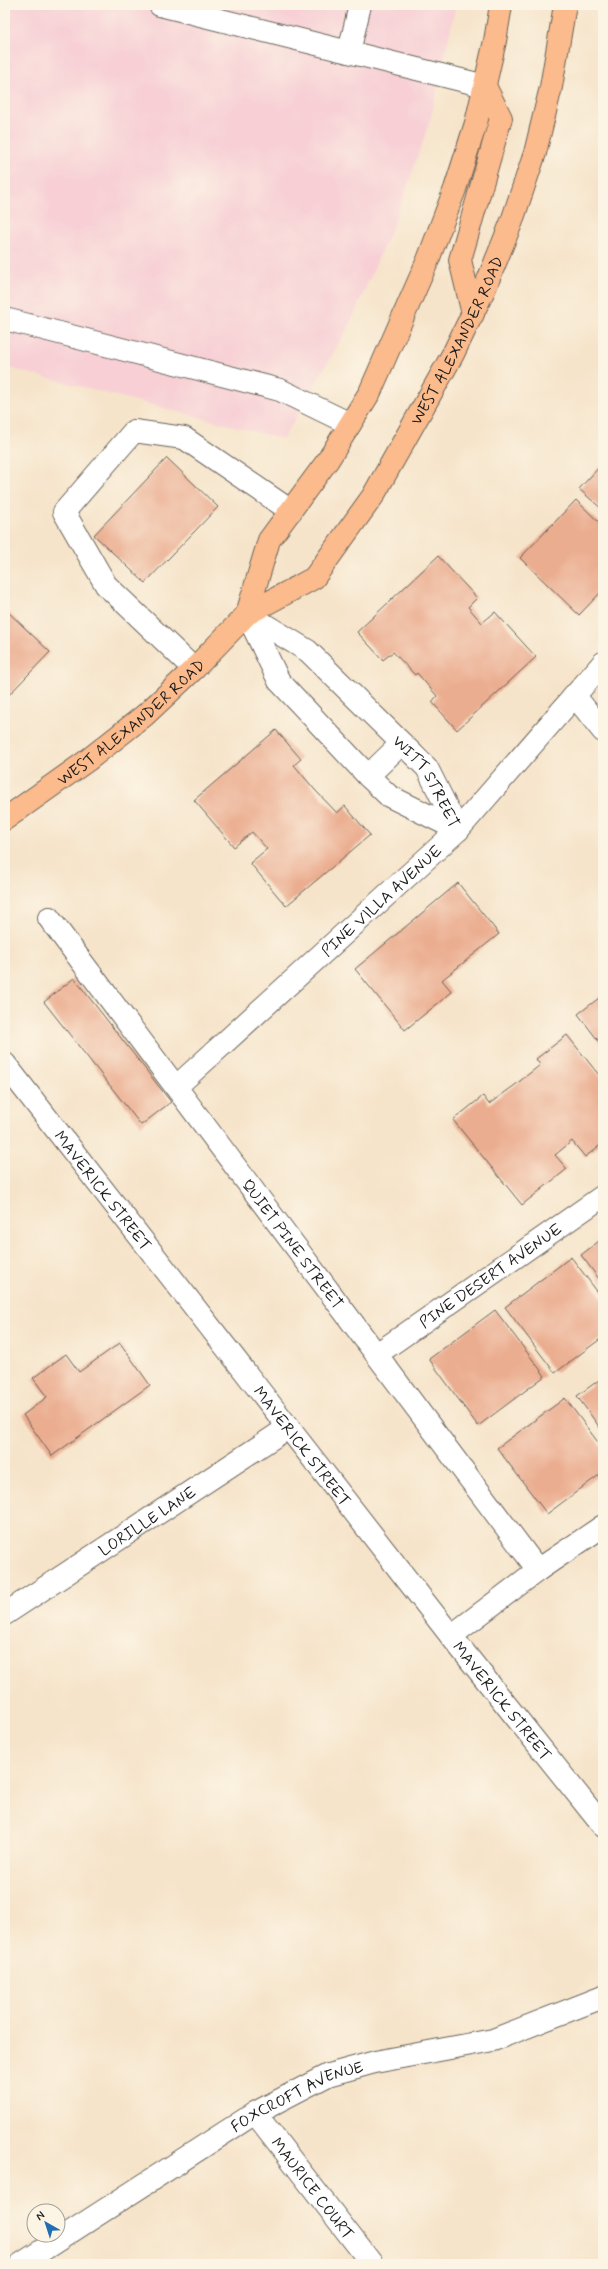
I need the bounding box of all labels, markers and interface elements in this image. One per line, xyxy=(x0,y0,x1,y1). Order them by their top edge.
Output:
street label: WEST ALEXANDER ROAD xyxy=(406,253,509,429)
street label: WEST ALEXANDER ROAD xyxy=(53,655,210,791)
street label: WITT STREET xyxy=(388,731,464,832)
street label: PINE VILLA AVENUE xyxy=(317,841,447,962)
street label: MAVERICK STREET xyxy=(49,1127,156,1256)
street label: QUIET PINE STREET xyxy=(236,1175,348,1314)
street label: PINE DESERT AVENUE xyxy=(415,1219,566,1333)
street label: MAVERICK STREET xyxy=(248,1382,355,1511)
street label: LORILLE LANE xyxy=(95,1482,201,1561)
street label: MAVERICK STREET xyxy=(447,1638,556,1765)
street label: FOXCROFT AVENUE xyxy=(227,2057,366,2138)
street label: MAURICE COURT xyxy=(266,2134,358,2244)
north arrow xyxy=(26,2203,66,2243)
text: N xyxy=(33,2208,48,2224)

